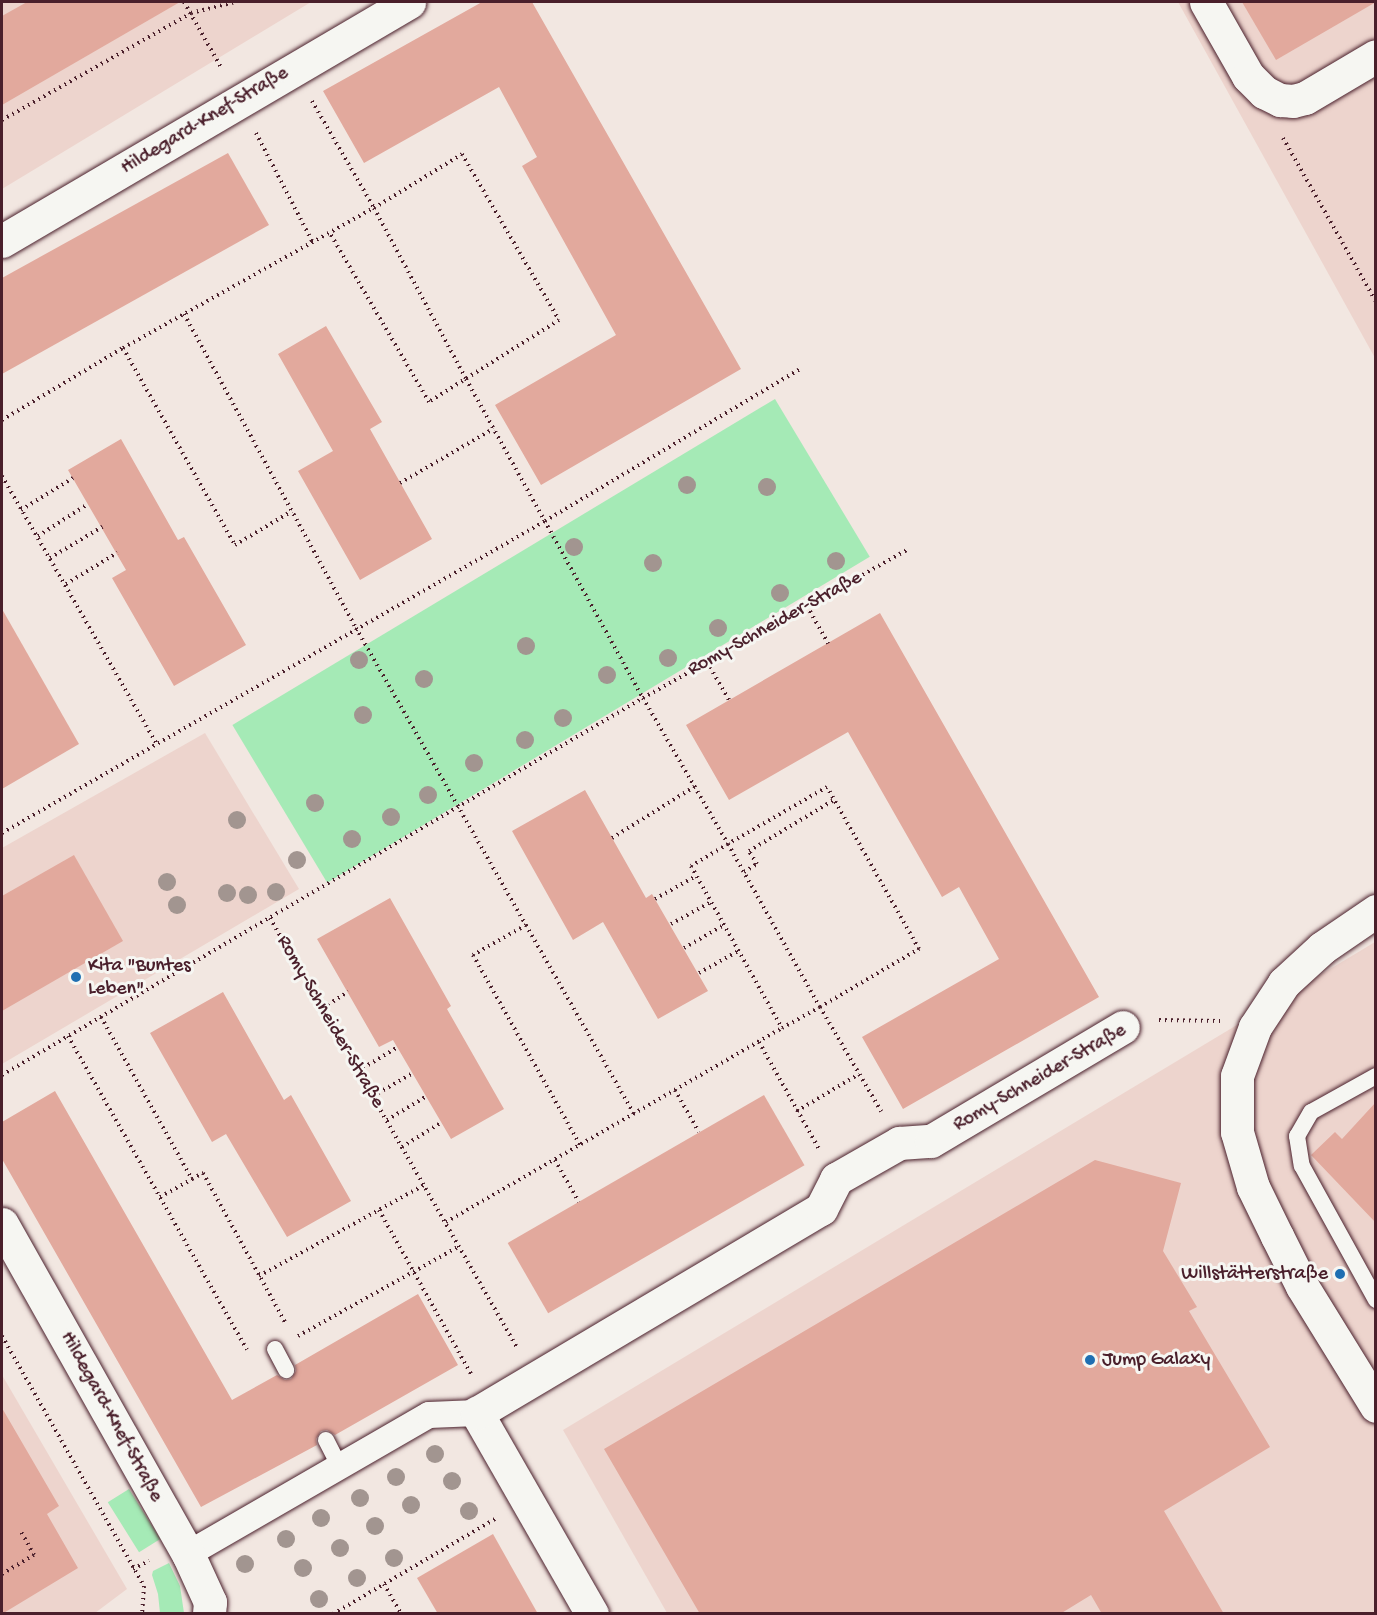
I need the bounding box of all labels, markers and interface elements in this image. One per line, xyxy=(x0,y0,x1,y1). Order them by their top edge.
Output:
street label: Hildegard-Knef-Straße xyxy=(117,62,293,180)
street label: Romy-Schneider-Straße xyxy=(684,566,866,682)
street label: Romy-Schneider-Straße xyxy=(271,931,389,1113)
place label: Kita "Buntes Leben" xyxy=(88,954,191,1001)
marker: Kita "Buntes Leben" xyxy=(69,970,83,984)
street label: Romy-Schneider-Straße xyxy=(949,1019,1131,1137)
place label: Willstätterstraße xyxy=(1181,1262,1328,1286)
marker: Willstätterstraße xyxy=(1333,1267,1347,1281)
street label: Hildegard-Knef-Straße xyxy=(54,1328,168,1506)
place label: Jump Galaxy xyxy=(1102,1348,1210,1372)
marker: Jump Galaxy xyxy=(1083,1353,1097,1367)

